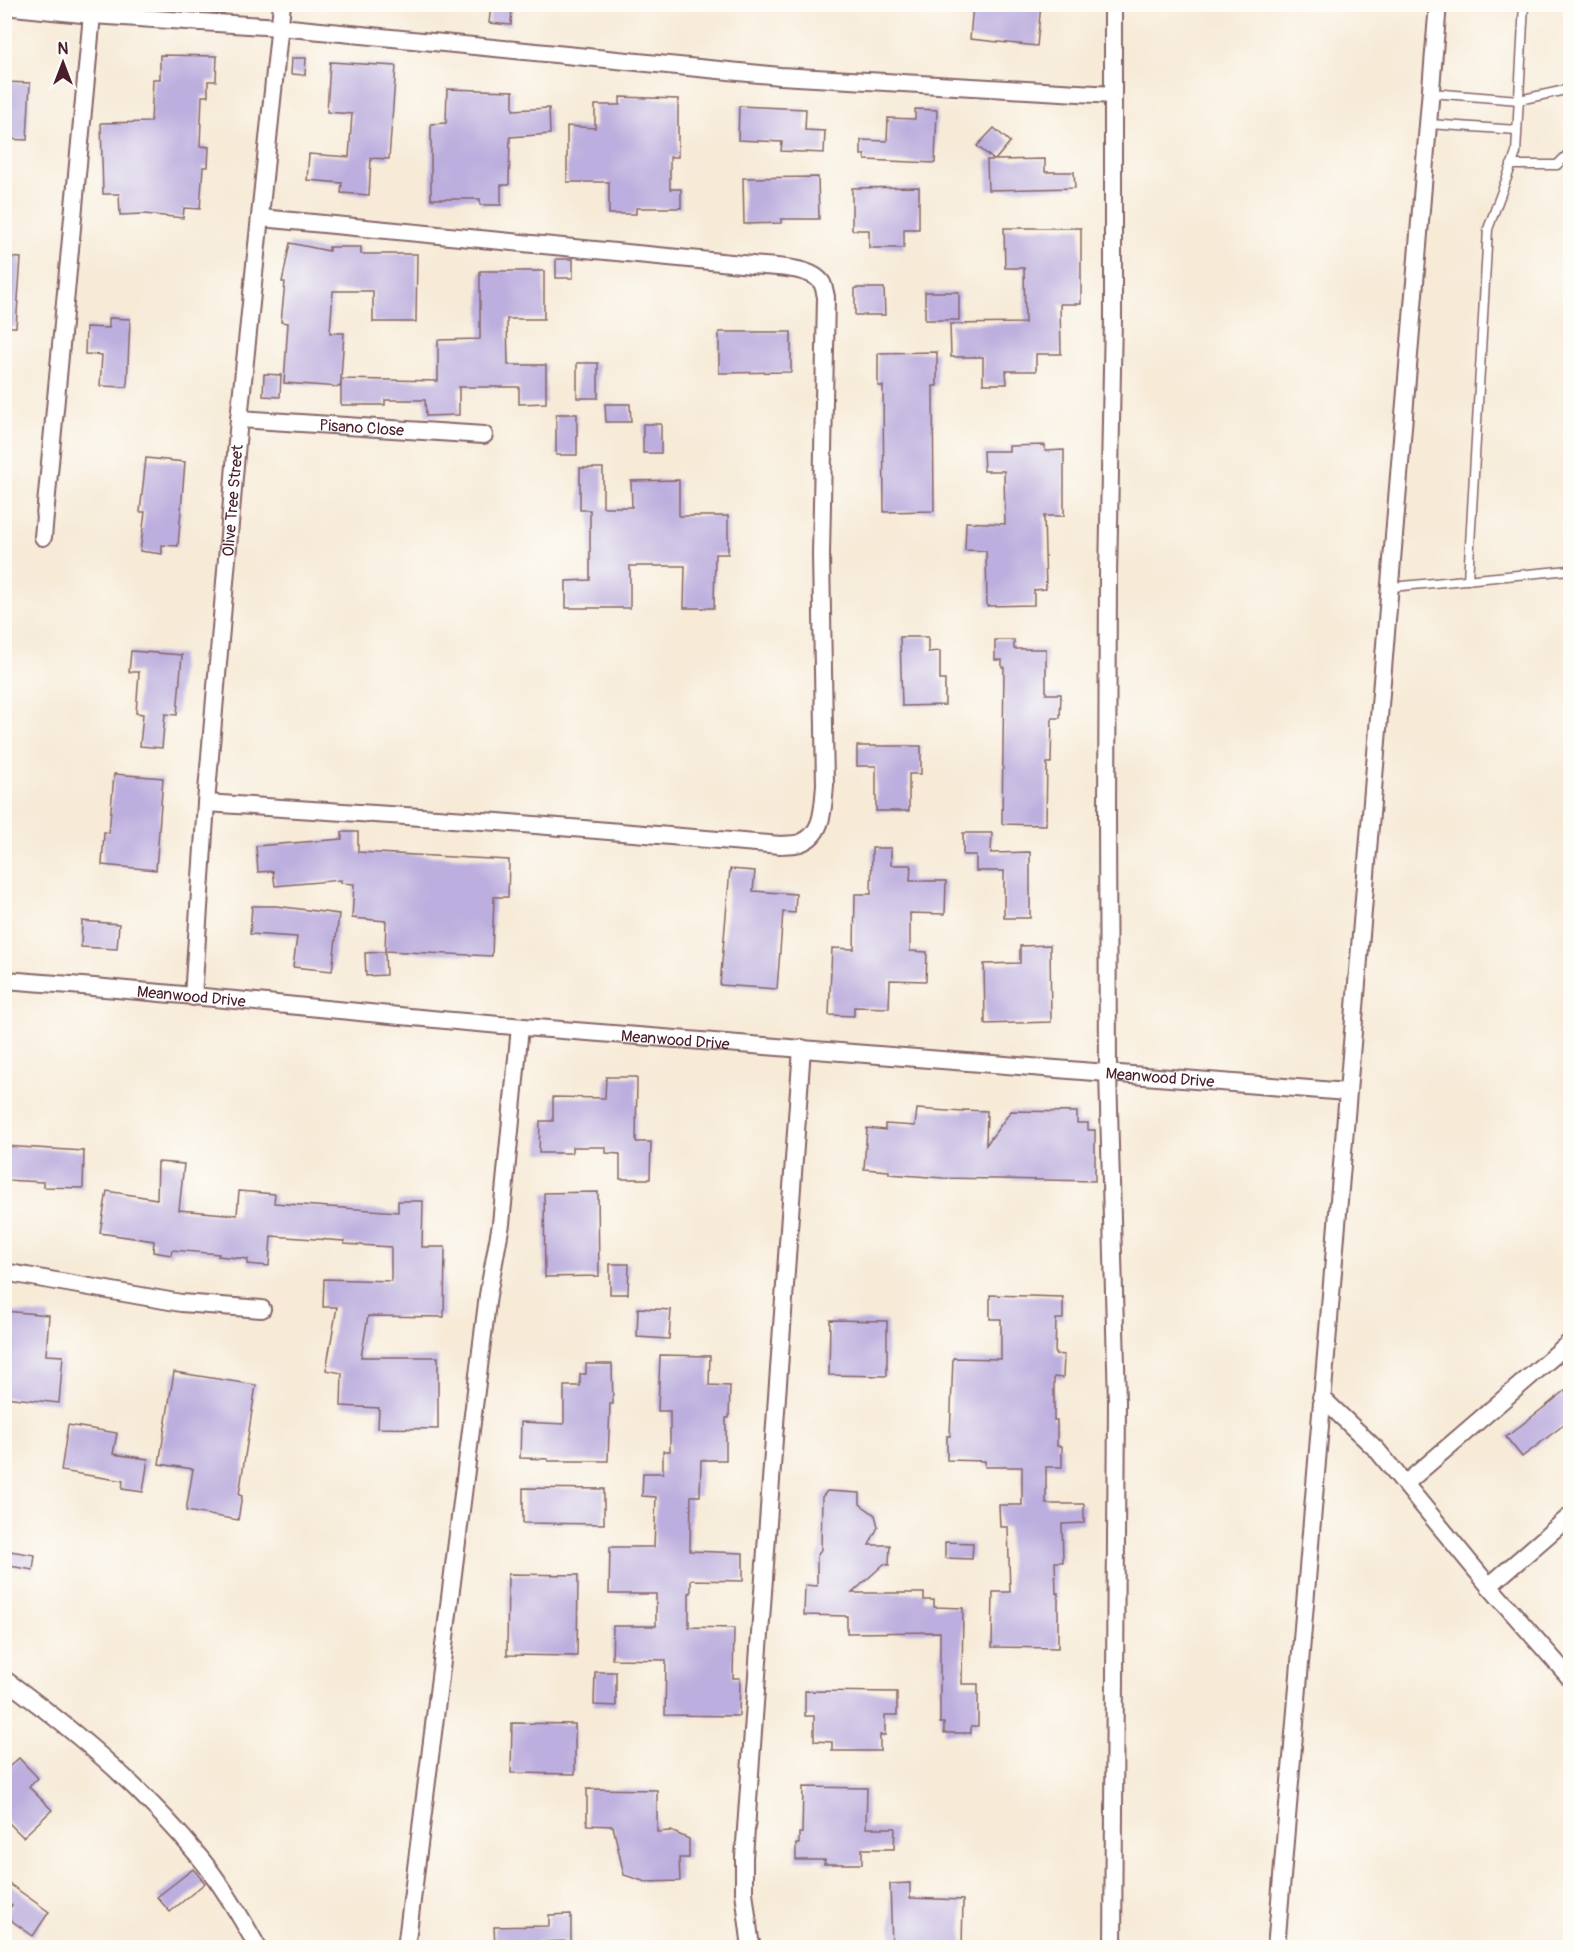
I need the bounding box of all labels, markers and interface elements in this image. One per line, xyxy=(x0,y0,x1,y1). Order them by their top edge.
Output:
north arrow xyxy=(33,33,93,93)
text: N xyxy=(58,39,69,59)
street label: Pisano Close xyxy=(319,415,405,441)
street label: Olive Tree Street xyxy=(218,443,248,557)
street label: Meanwood Drive xyxy=(136,982,247,1012)
street label: Meanwood Drive xyxy=(620,1026,731,1055)
street label: Meanwood Drive xyxy=(1105,1064,1215,1092)

